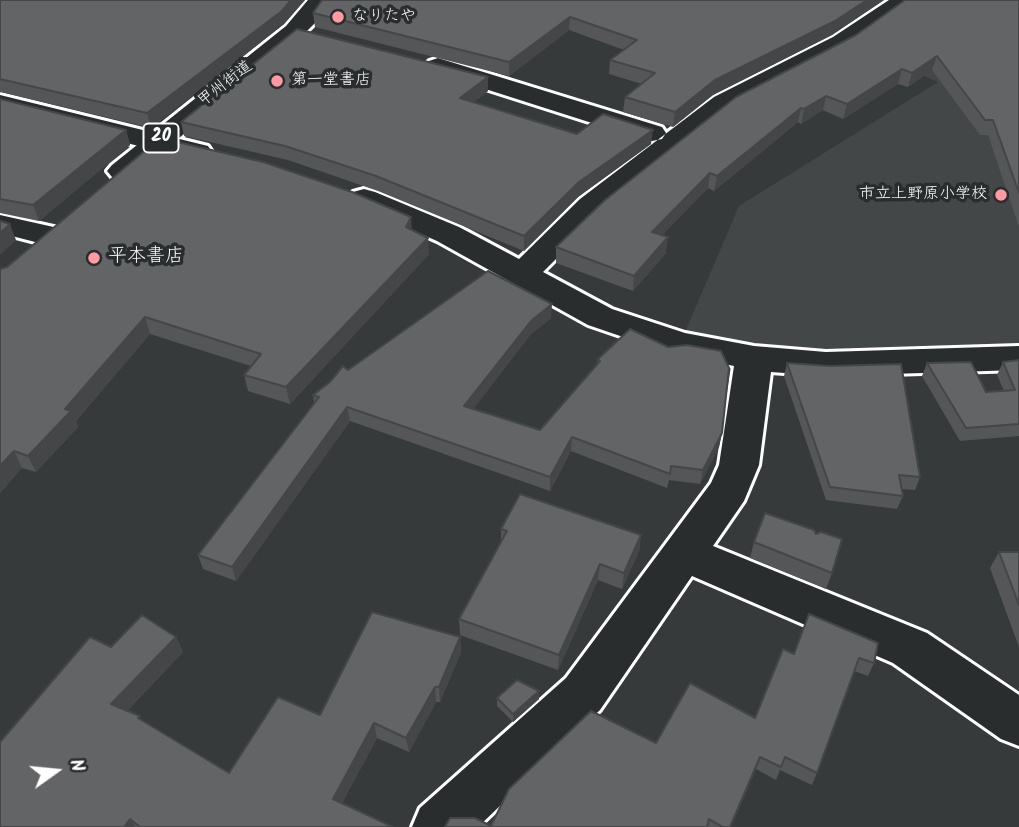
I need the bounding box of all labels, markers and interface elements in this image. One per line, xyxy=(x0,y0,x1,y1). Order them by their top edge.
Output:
place label: なりたや xyxy=(352,7,416,27)
marker: なりたや xyxy=(330,9,346,25)
street label: 甲州街道 xyxy=(195,58,257,112)
place label: 第一堂書店 xyxy=(291,71,371,91)
marker: 第一堂書店 xyxy=(269,73,285,89)
road number: 20 xyxy=(144,124,178,153)
place label: 市立上野原小学校 xyxy=(859,185,987,205)
marker: 市立上野原小学校 xyxy=(993,187,1009,203)
place label: 平本書店 xyxy=(108,247,184,269)
marker: 平本書店 xyxy=(86,250,102,266)
north arrow xyxy=(21,736,91,806)
text: N xyxy=(60,756,92,775)

